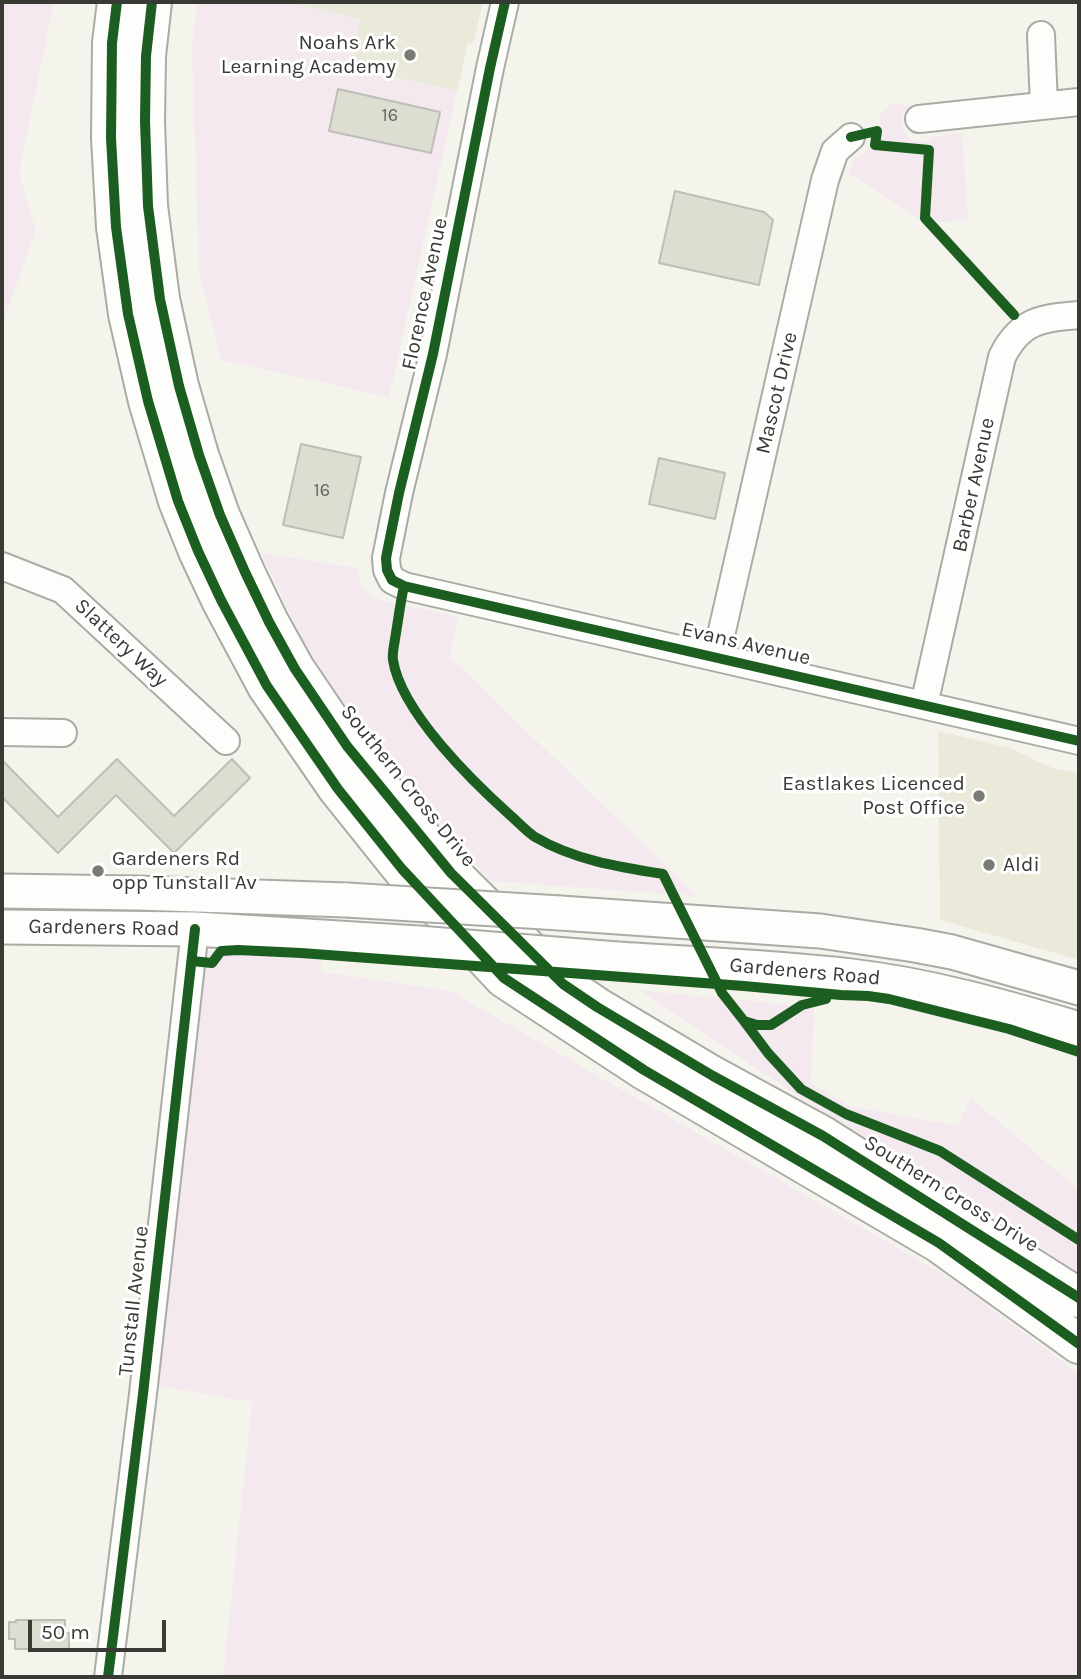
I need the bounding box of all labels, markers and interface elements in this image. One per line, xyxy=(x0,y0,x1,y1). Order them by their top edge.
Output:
place label: Noahs Ark Learning Academy xyxy=(221,30,396,80)
marker: Noahs Ark Learning Academy xyxy=(402,47,418,63)
house number: 16 xyxy=(382,105,398,127)
street label: Florence Avenue xyxy=(397,216,453,372)
street label: Mascot Drive xyxy=(751,329,803,457)
street label: Barber Avenue xyxy=(947,415,1001,555)
house number: 16 xyxy=(314,480,330,502)
street label: Slattery Way xyxy=(69,593,173,693)
street label: Evans Avenue xyxy=(679,617,813,671)
street label: Southern Cross Drive xyxy=(335,700,481,872)
place label: Eastlakes Licenced Post Office xyxy=(782,771,965,821)
marker: Eastlakes Licenced Post Office xyxy=(971,788,987,804)
place label: Gardeners Rd opp Tunstall Av xyxy=(112,846,257,896)
place label: Aldi xyxy=(1003,852,1040,878)
marker: Aldi xyxy=(981,857,997,873)
marker: Gardeners Rd opp Tunstall Av xyxy=(90,863,106,879)
street label: Gardeners Road xyxy=(28,914,180,942)
street label: Gardeners Road xyxy=(729,953,881,991)
street label: Southern Cross Drive xyxy=(859,1130,1043,1258)
street label: Tunstall Avenue xyxy=(114,1225,154,1377)
scale bar xyxy=(32,1606,170,1650)
text: 50 m xyxy=(41,1620,90,1644)

